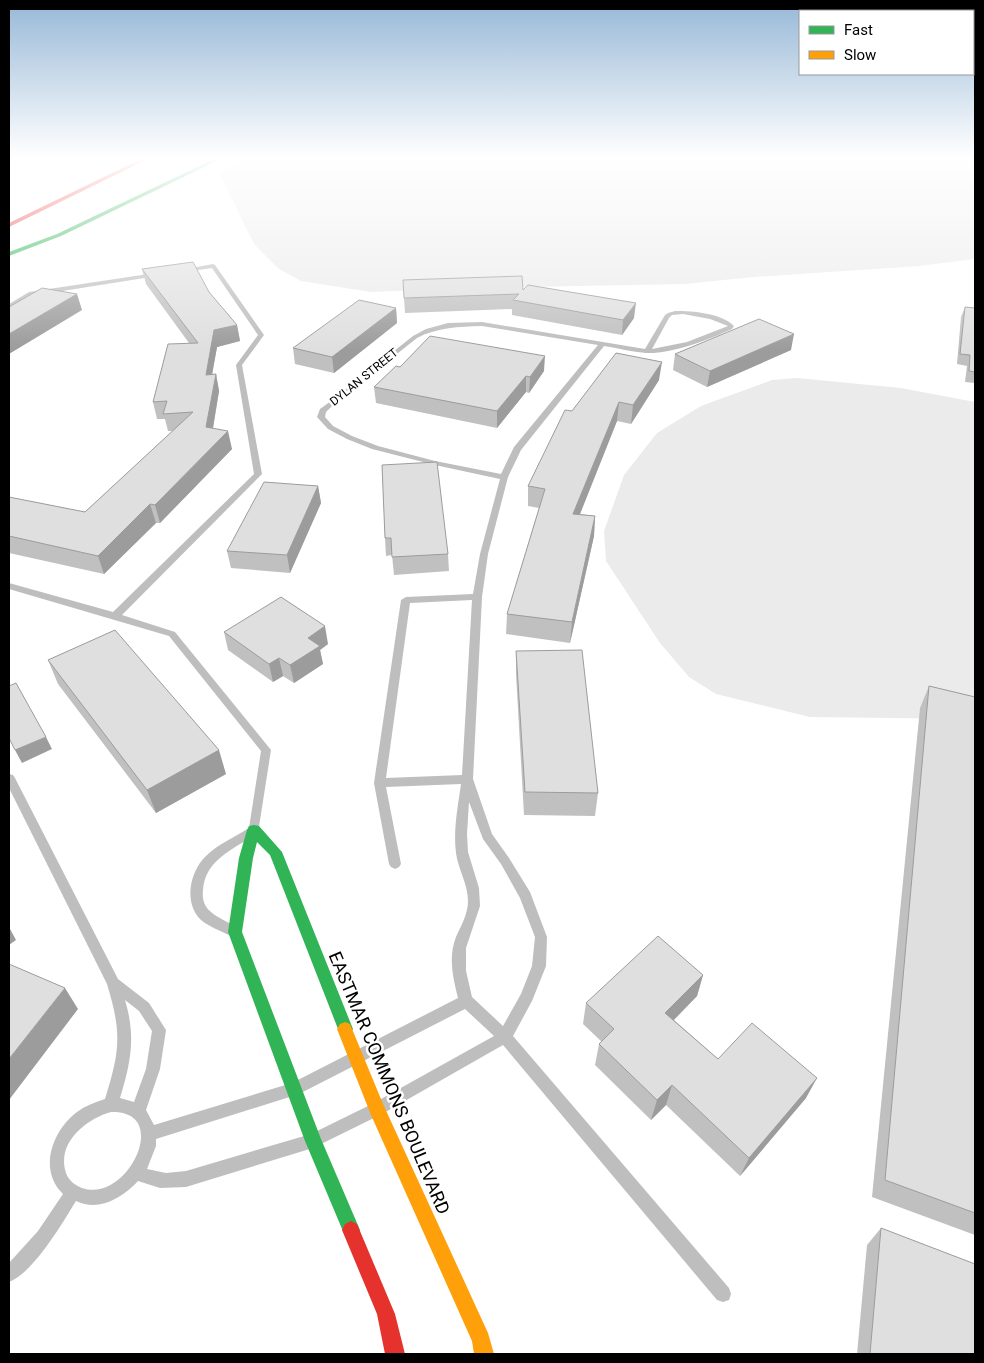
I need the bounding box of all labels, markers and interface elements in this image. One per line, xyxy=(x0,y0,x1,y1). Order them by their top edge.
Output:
legend xyxy=(799,10,974,75)
text: Fast xyxy=(844,21,873,39)
text: Slow xyxy=(844,46,876,64)
street label: DYLAN STREET xyxy=(327,345,401,409)
street label: EASTMAR COMMONS BOULEVARD xyxy=(324,948,454,1217)

